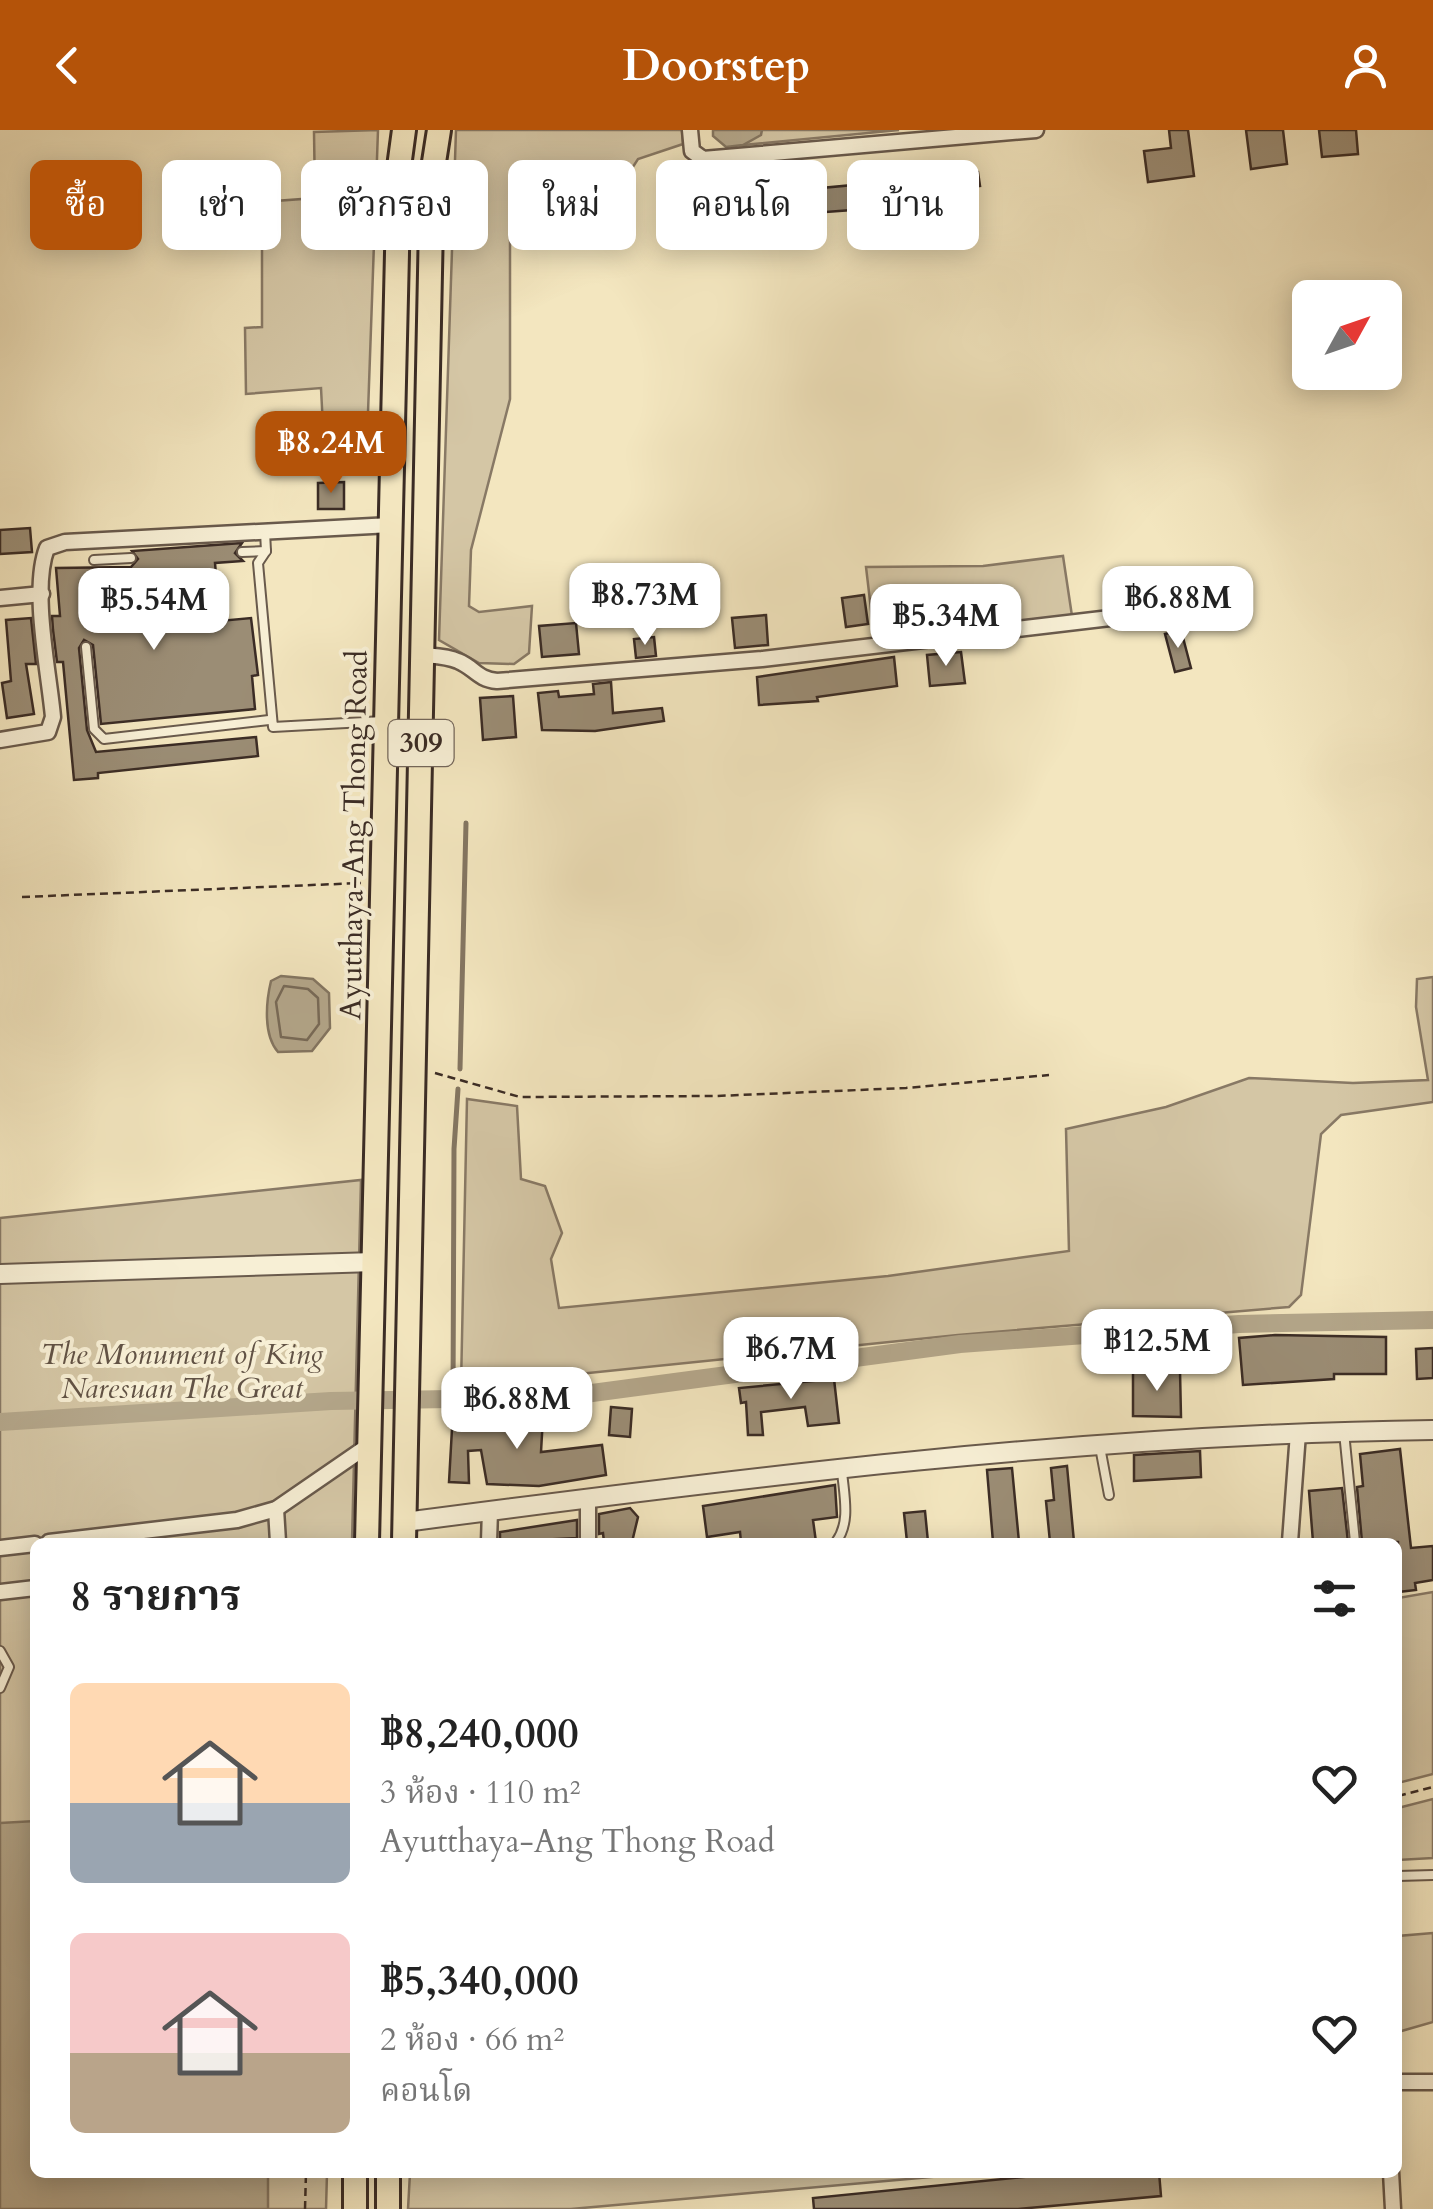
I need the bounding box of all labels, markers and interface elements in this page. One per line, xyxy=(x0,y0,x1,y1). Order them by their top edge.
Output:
text: Doorstep xyxy=(622,35,811,96)
icon: back xyxy=(40,38,95,93)
icon: person xyxy=(1338,38,1393,93)
chip: ซื้อ xyxy=(30,160,142,250)
chip: เช่า xyxy=(162,160,281,250)
chip: ตัวกรอง xyxy=(301,160,488,250)
chip: ใหม่ xyxy=(508,160,636,250)
chip: คอนโด xyxy=(656,160,827,250)
chip: บ้าน xyxy=(847,160,979,250)
north arrow xyxy=(1292,280,1402,390)
map controls xyxy=(1292,280,1402,390)
pin: ฿8.24M xyxy=(250,411,412,496)
text: ฿8.24M xyxy=(277,421,385,465)
pin: ฿8.73M xyxy=(564,563,726,648)
pin: ฿6.88M xyxy=(1097,566,1259,651)
pin: ฿5.54M xyxy=(73,568,235,653)
text: ฿8.73M xyxy=(591,573,699,617)
text: ฿6.88M xyxy=(1124,576,1232,620)
text: ฿5.54M xyxy=(100,578,208,622)
pin: ฿5.34M xyxy=(865,584,1027,669)
text: ฿5.34M xyxy=(892,594,1000,638)
street label: Ayutthaya-Ang Thong Road xyxy=(330,650,378,1020)
road number: 309 xyxy=(388,720,454,766)
pin: ฿12.5M xyxy=(1076,1309,1238,1394)
pin: ฿6.7M xyxy=(721,1317,861,1402)
text: ฿12.5M xyxy=(1103,1319,1211,1363)
text: ฿6.7M xyxy=(745,1327,837,1371)
park label: The Monument of King Naresuan The Great xyxy=(41,1334,324,1409)
pin: ฿6.88M xyxy=(436,1367,598,1452)
text: ฿6.88M xyxy=(463,1377,571,1421)
text: 8 รายการ xyxy=(70,1568,241,1625)
icon: filters xyxy=(1307,1571,1362,1626)
text: ฿8,240,000 xyxy=(380,1705,579,1762)
icon: home xyxy=(150,1723,270,1843)
icon: heart xyxy=(1307,1756,1362,1811)
text: 3 ห้อง · 110 m² xyxy=(380,1771,581,1815)
text: Ayutthaya-Ang Thong Road xyxy=(380,1820,775,1864)
text: ฿5,340,000 xyxy=(380,1952,579,2009)
icon: home xyxy=(150,1973,270,2093)
icon: heart xyxy=(1307,2006,1362,2061)
text: 2 ห้อง · 66 m² xyxy=(380,2018,564,2062)
text: คอนโด xyxy=(380,2069,473,2113)

